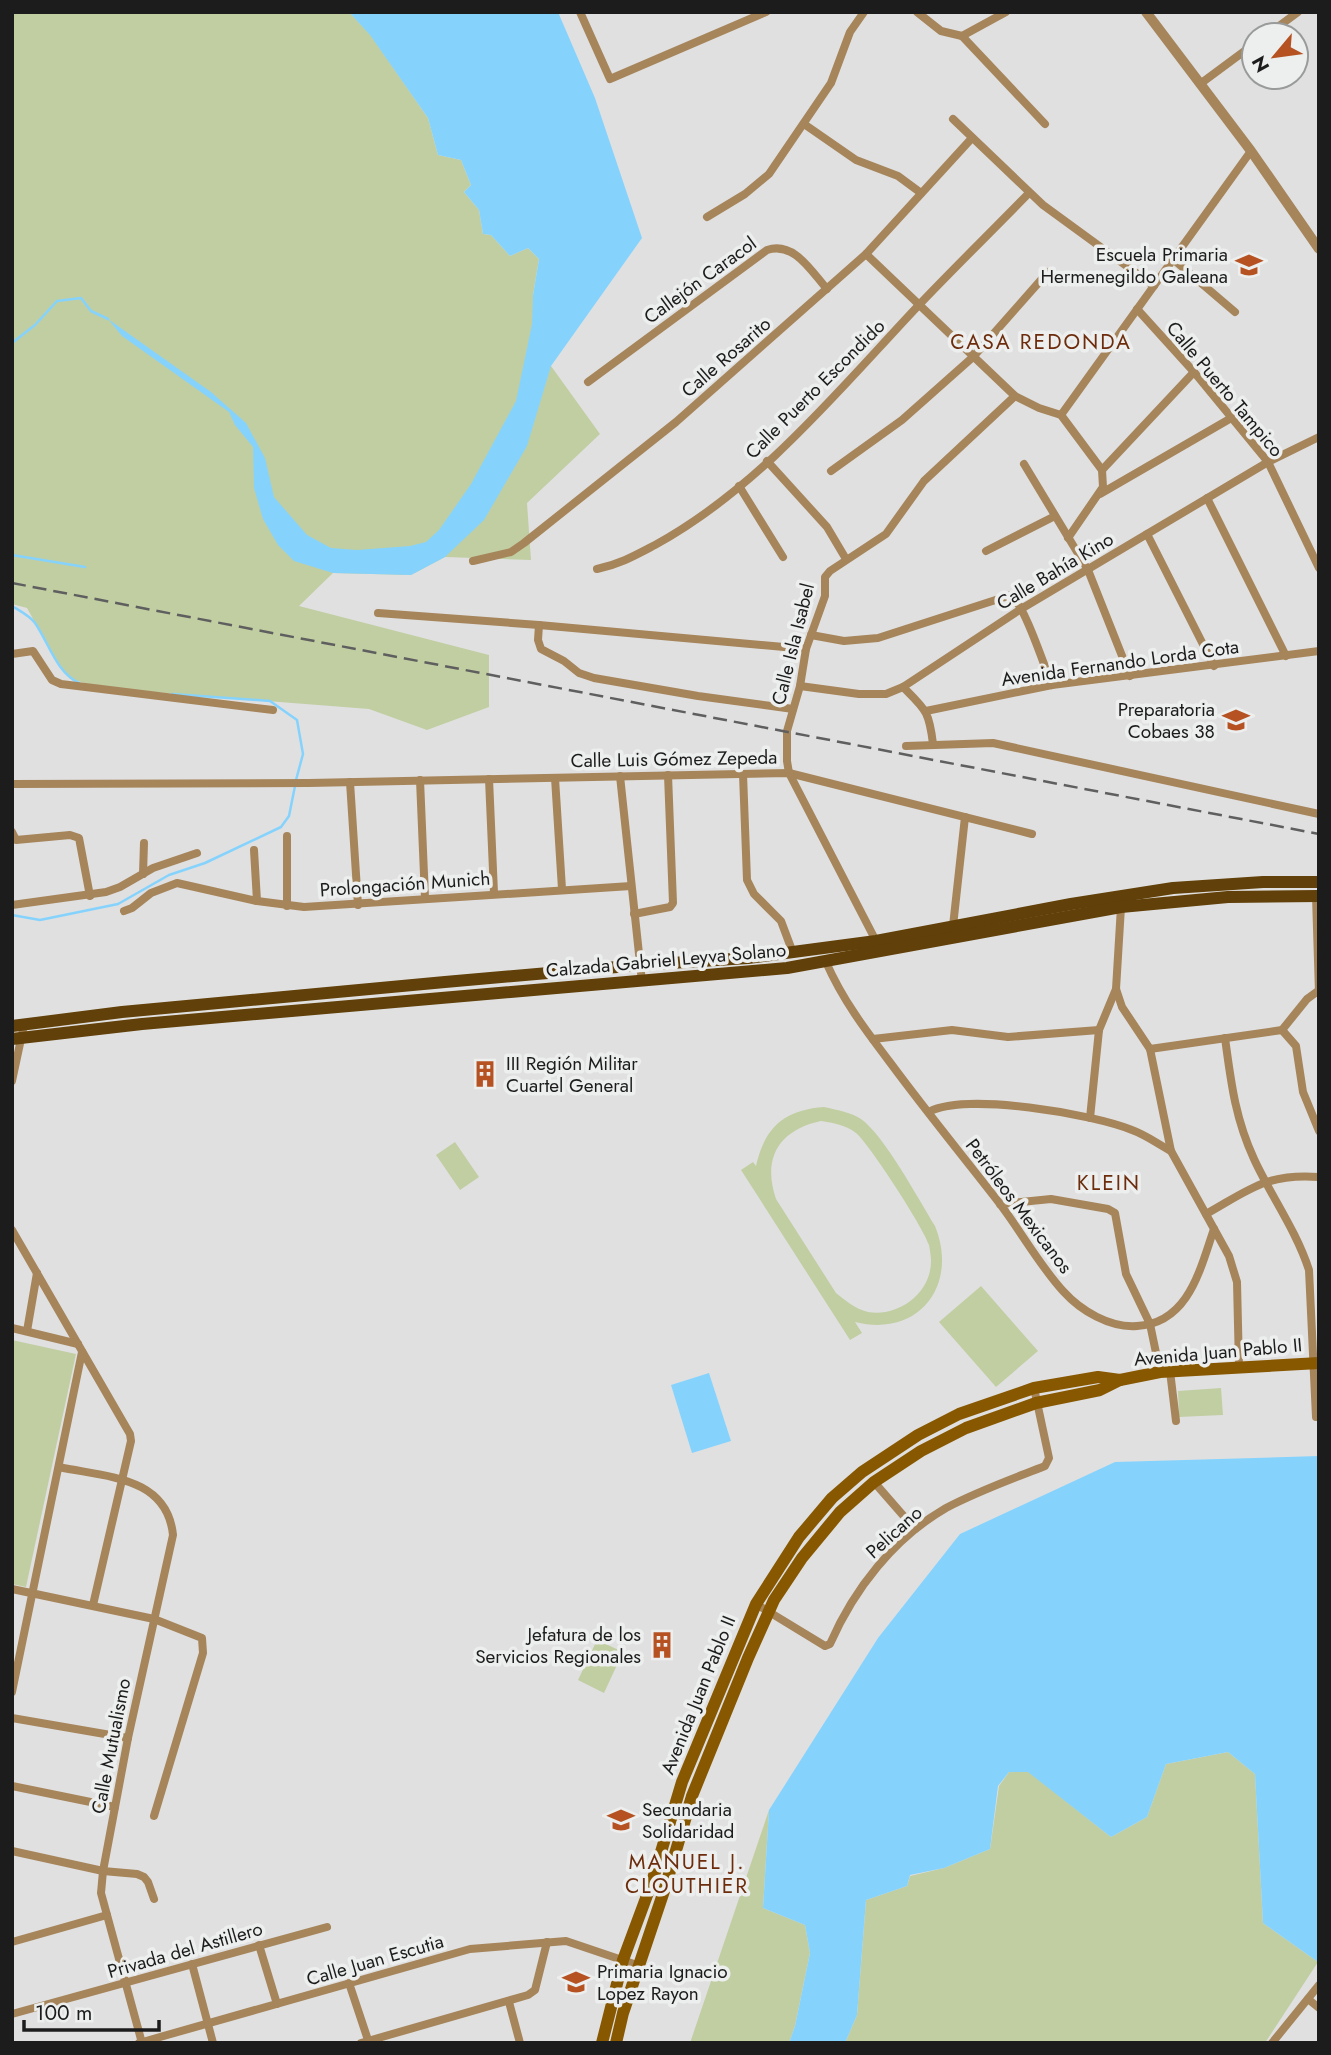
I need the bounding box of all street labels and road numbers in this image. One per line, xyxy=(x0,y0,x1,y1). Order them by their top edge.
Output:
street label: Callejón Caracol xyxy=(638,230,762,330)
street label: Calle Rosarito xyxy=(675,311,777,403)
street label: Calle Puerto Escondido xyxy=(739,313,891,465)
street label: Calle Puerto Tampico xyxy=(1160,315,1290,463)
street label: Calle Bahía Kino xyxy=(992,525,1118,617)
street label: Calle Isla Isabel xyxy=(765,580,821,708)
street label: Avenida Fernando Lorda Cota xyxy=(1000,633,1240,693)
street label: Calle Luis Gómez Zepeda xyxy=(570,744,778,774)
street label: Prolongación Munich xyxy=(319,865,491,903)
street label: Calzada Gabriel Leyva Solano xyxy=(545,936,787,984)
street label: Petróleos Mexicanos xyxy=(959,1133,1079,1279)
street label: Avenida Juan Pablo II xyxy=(1133,1331,1303,1373)
street label: Pelicano xyxy=(860,1499,928,1565)
street label: Avenida Juan Pablo II xyxy=(654,1612,742,1778)
street label: Calle Mutualismo xyxy=(85,1676,137,1816)
street label: Privada del Astillero xyxy=(104,1915,266,1985)
street label: Calle Juan Escutia xyxy=(303,1928,447,1992)

